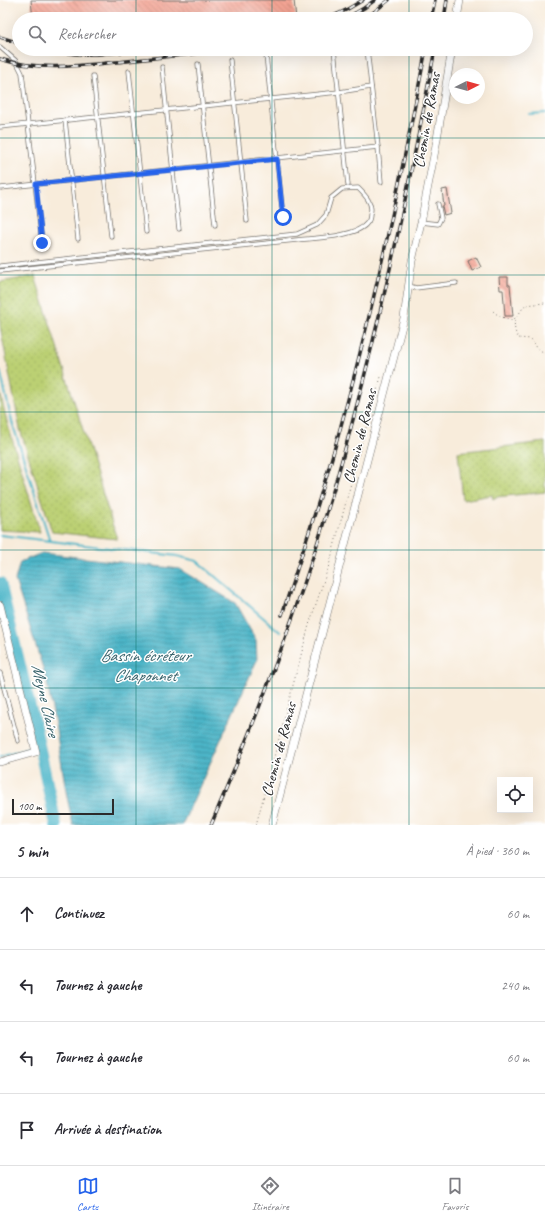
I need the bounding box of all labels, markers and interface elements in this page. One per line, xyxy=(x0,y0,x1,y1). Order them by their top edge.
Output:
search box xyxy=(12,12,533,56)
icon: search xyxy=(26,23,48,45)
text: Rechercher xyxy=(58,25,116,44)
north arrow xyxy=(449,68,485,104)
street label: Chemin de Ramas xyxy=(409,69,445,169)
route start xyxy=(274,208,292,226)
route end xyxy=(33,234,51,252)
street label: Chemin de Ramas xyxy=(339,386,382,485)
water label: Bassin écréteur Chaponnet xyxy=(100,645,193,686)
water label: Meyne Claire xyxy=(27,662,65,741)
street label: Chemin de Ramas xyxy=(257,699,302,798)
map controls xyxy=(497,777,533,813)
button: locate xyxy=(497,777,533,813)
scale bar xyxy=(12,797,114,816)
text: 100 m xyxy=(18,799,42,813)
text: 5 min xyxy=(16,841,48,862)
text: À pied · 360 m xyxy=(466,843,529,859)
icon: ahead xyxy=(16,903,38,925)
text: Continuez xyxy=(54,904,104,923)
text: 60 m xyxy=(507,906,529,922)
icon: left xyxy=(16,975,38,997)
text: Tournez à gauche xyxy=(54,976,141,995)
text: 240 m xyxy=(501,978,529,994)
icon: left xyxy=(16,1047,38,1069)
text: Tournez à gauche xyxy=(54,1048,141,1067)
text: 60 m xyxy=(507,1050,529,1066)
icon: arrive xyxy=(16,1119,38,1141)
text: Arrivée à destination xyxy=(54,1120,162,1139)
tab: Carte xyxy=(77,1175,99,1213)
tab: Itinéraire xyxy=(252,1175,289,1213)
tab: Favoris xyxy=(442,1175,468,1213)

